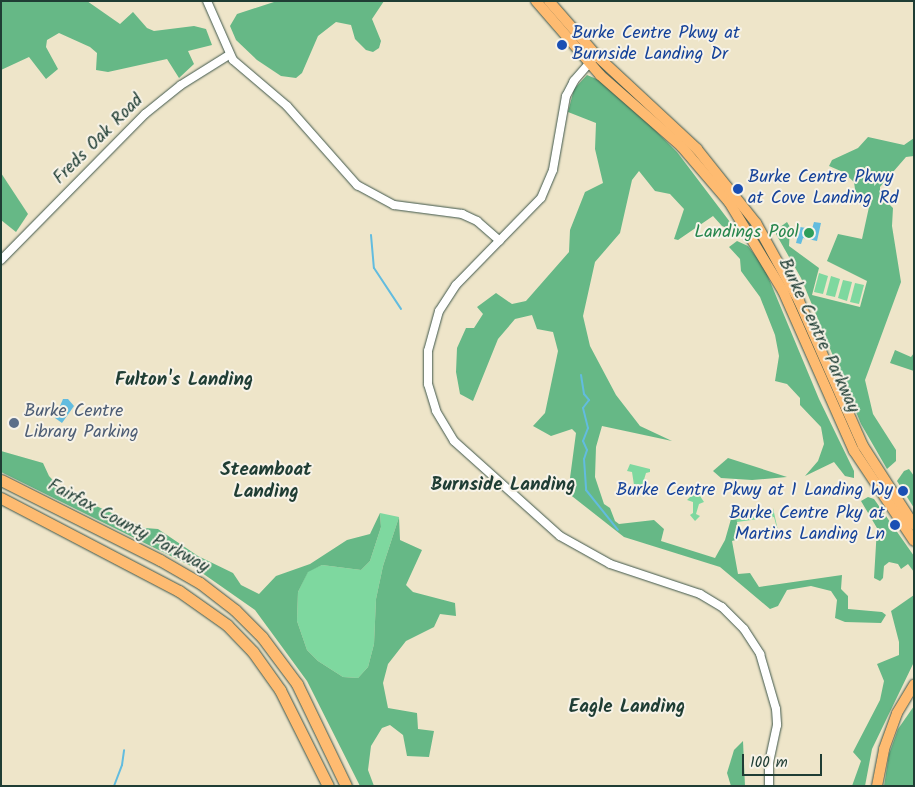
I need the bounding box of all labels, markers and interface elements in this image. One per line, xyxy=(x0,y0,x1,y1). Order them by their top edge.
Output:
place label: Burke Centre Pkwy at Burnside Landing Dr xyxy=(572,24,740,66)
marker: Burke Centre Pkwy at Burnside Landing Dr xyxy=(556,39,568,51)
street label: Freds Oak Road xyxy=(49,90,149,190)
place label: Burke Centre Pkwy at Cove Landing Rd xyxy=(748,168,898,210)
marker: Burke Centre Pkwy at Cove Landing Rd xyxy=(732,183,744,195)
place label: Landings Pool xyxy=(694,222,799,244)
marker: Landings Pool xyxy=(803,227,815,239)
street label: Burke Centre Parkway xyxy=(773,255,863,417)
district label: Fulton's Landing xyxy=(115,370,253,392)
place label: Burke Centre Library Parking xyxy=(24,402,139,444)
marker: Burke Centre Library Parking xyxy=(8,417,20,429)
district label: Steamboat Landing xyxy=(220,460,312,504)
street label: Fairfax County Parkway xyxy=(44,475,212,579)
district label: Burnside Landing xyxy=(431,475,575,497)
place label: Burke Centre Pkwy at 1 Landing Wy xyxy=(616,480,893,502)
marker: Burke Centre Pkwy at 1 Landing Wy xyxy=(897,485,909,497)
place label: Burke Centre Pky at Martins Landing Ln xyxy=(729,504,885,546)
marker: Burke Centre Pky at Martins Landing Ln xyxy=(889,519,901,531)
district label: Eagle Landing xyxy=(569,697,685,719)
scale bar xyxy=(745,744,825,776)
text: 100 m xyxy=(750,751,788,775)

